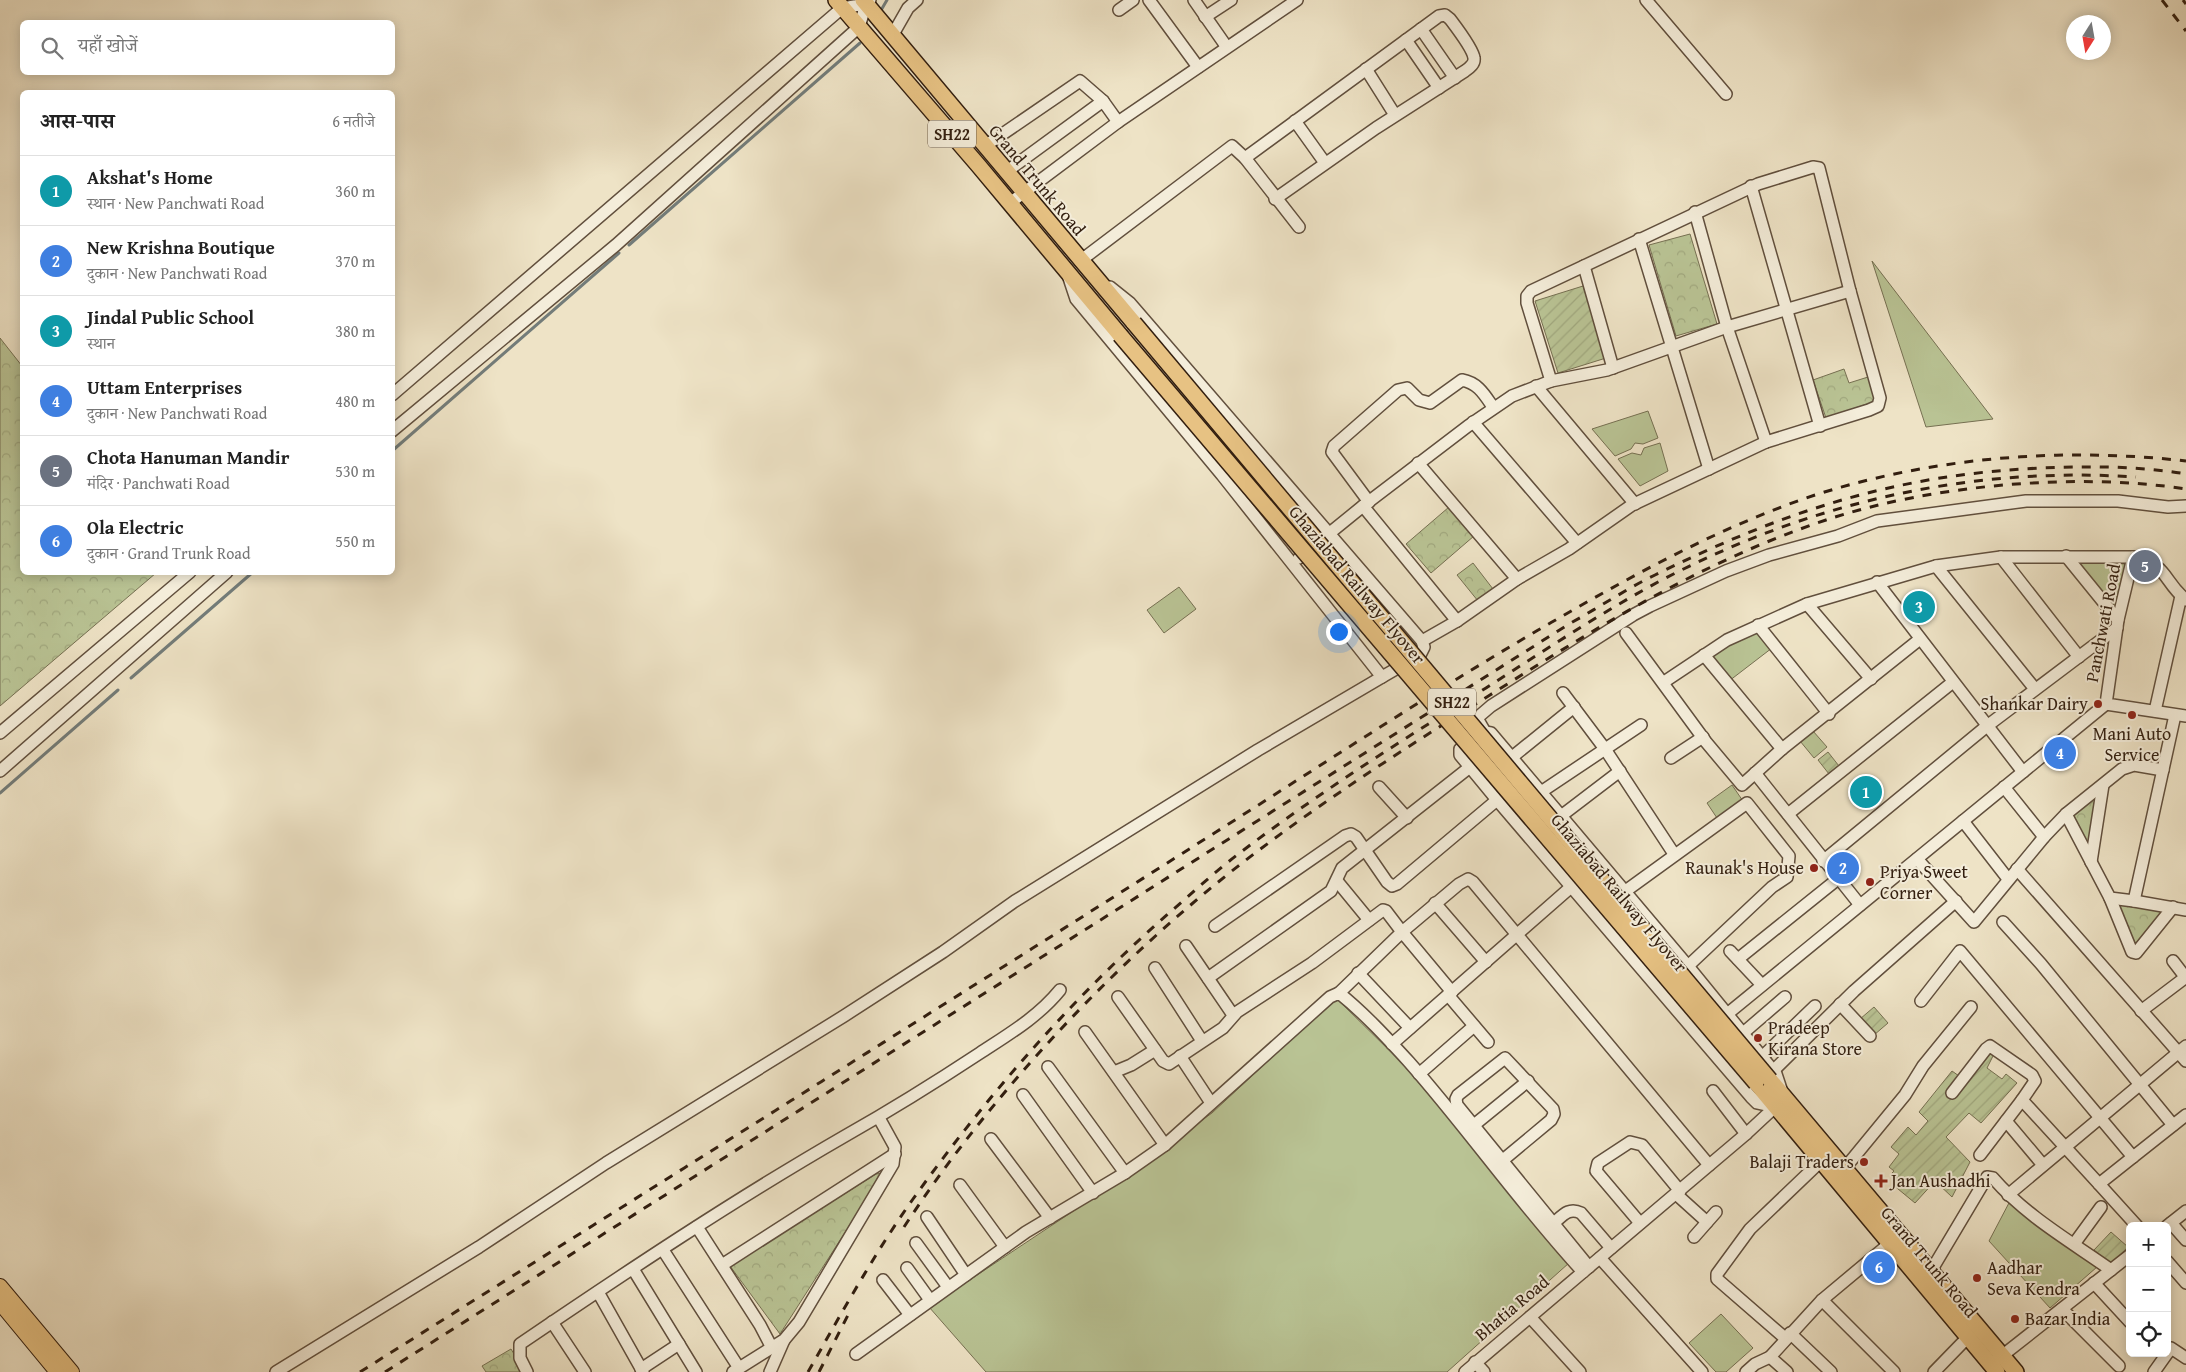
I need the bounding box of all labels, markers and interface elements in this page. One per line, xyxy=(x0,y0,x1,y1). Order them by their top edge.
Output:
north arrow xyxy=(2066,15,2111,60)
search box xyxy=(20,20,395,75)
text: यहाँ खोजें xyxy=(78,31,138,59)
icon: search xyxy=(38,34,66,62)
text: आस-पास xyxy=(40,105,114,136)
text: 6 नतीजे xyxy=(332,109,375,133)
street label: Grand Trunk Road xyxy=(983,118,1092,242)
road number: SH22 xyxy=(928,120,976,148)
text: Akshat's Home xyxy=(87,163,213,191)
text: 1 xyxy=(52,179,60,203)
text: 360 m xyxy=(335,179,375,203)
text: स्थान · New Panchwati Road xyxy=(87,191,264,215)
text: New Krishna Boutique xyxy=(87,233,275,261)
text: 2 xyxy=(52,249,60,273)
text: 370 m xyxy=(335,249,375,273)
text: दुकान · New Panchwati Road xyxy=(87,261,267,285)
text: Jindal Public School xyxy=(87,303,254,331)
text: 3 xyxy=(52,319,60,343)
text: 380 m xyxy=(335,319,375,343)
text: स्थान xyxy=(87,331,115,355)
text: Uttam Enterprises xyxy=(87,373,242,401)
text: 4 xyxy=(52,389,60,413)
text: 480 m xyxy=(335,389,375,413)
text: दुकान · New Panchwati Road xyxy=(87,401,267,425)
text: Chota Hanuman Mandir xyxy=(87,443,290,471)
text: 5 xyxy=(52,459,60,483)
text: 530 m xyxy=(335,459,375,483)
text: मंदिर · Panchwati Road xyxy=(87,471,230,495)
street label: Ghaziabad Railway Flyover xyxy=(1283,499,1433,671)
text: Ola Electric xyxy=(87,513,184,541)
text: 6 xyxy=(52,529,60,553)
text: 550 m xyxy=(335,529,375,553)
text: दुकान · Grand Trunk Road xyxy=(87,541,250,565)
pin: 5 xyxy=(2129,547,2161,585)
street label: Panchwati Road xyxy=(2078,561,2127,684)
pin: 3 xyxy=(1903,588,1935,626)
your location xyxy=(1326,619,1352,645)
road number: SH22 xyxy=(1428,689,1476,716)
place label: Shankar Dairy xyxy=(1981,690,2088,717)
marker: Shankar Dairy xyxy=(2092,698,2104,710)
marker: Mani Auto Service xyxy=(2126,709,2138,721)
place label: Mani Auto Service xyxy=(2093,720,2171,768)
pin: 4 xyxy=(2044,734,2076,772)
pin: 1 xyxy=(1850,773,1882,811)
street label: Ghaziabad Railway Flyover xyxy=(1545,807,1695,979)
pin: 2 xyxy=(1827,849,1859,887)
place label: Raunak's House xyxy=(1685,854,1804,881)
place label: Priya Sweet Corner xyxy=(1880,858,1968,906)
marker: Raunak's House xyxy=(1808,862,1820,874)
marker: Priya Sweet Corner xyxy=(1864,876,1876,888)
place label: Pradeep Kirana Store xyxy=(1768,1014,1862,1062)
marker: Pradeep Kirana Store xyxy=(1752,1032,1764,1044)
place label: Balaji Traders xyxy=(1749,1148,1854,1175)
marker: Balaji Traders xyxy=(1858,1156,1870,1168)
place label: Jan Aushadhi xyxy=(1889,1167,1990,1194)
marker: Jan Aushadhi xyxy=(1875,1175,1887,1187)
street label: Grand Trunk Road xyxy=(1875,1200,1984,1324)
map controls xyxy=(2126,1222,2171,1357)
button: + xyxy=(2126,1222,2171,1267)
pin: 6 xyxy=(1863,1248,1895,1286)
place label: Aadhar Seva Kendra xyxy=(1987,1254,2080,1302)
button: − xyxy=(2126,1267,2171,1312)
street label: Bhatia Road xyxy=(1468,1268,1555,1347)
marker: Aadhar Seva Kendra xyxy=(1971,1272,1983,1284)
place label: Bazar India xyxy=(2025,1305,2111,1332)
button: locate xyxy=(2126,1312,2171,1357)
marker: Bazar India xyxy=(2009,1313,2021,1325)

